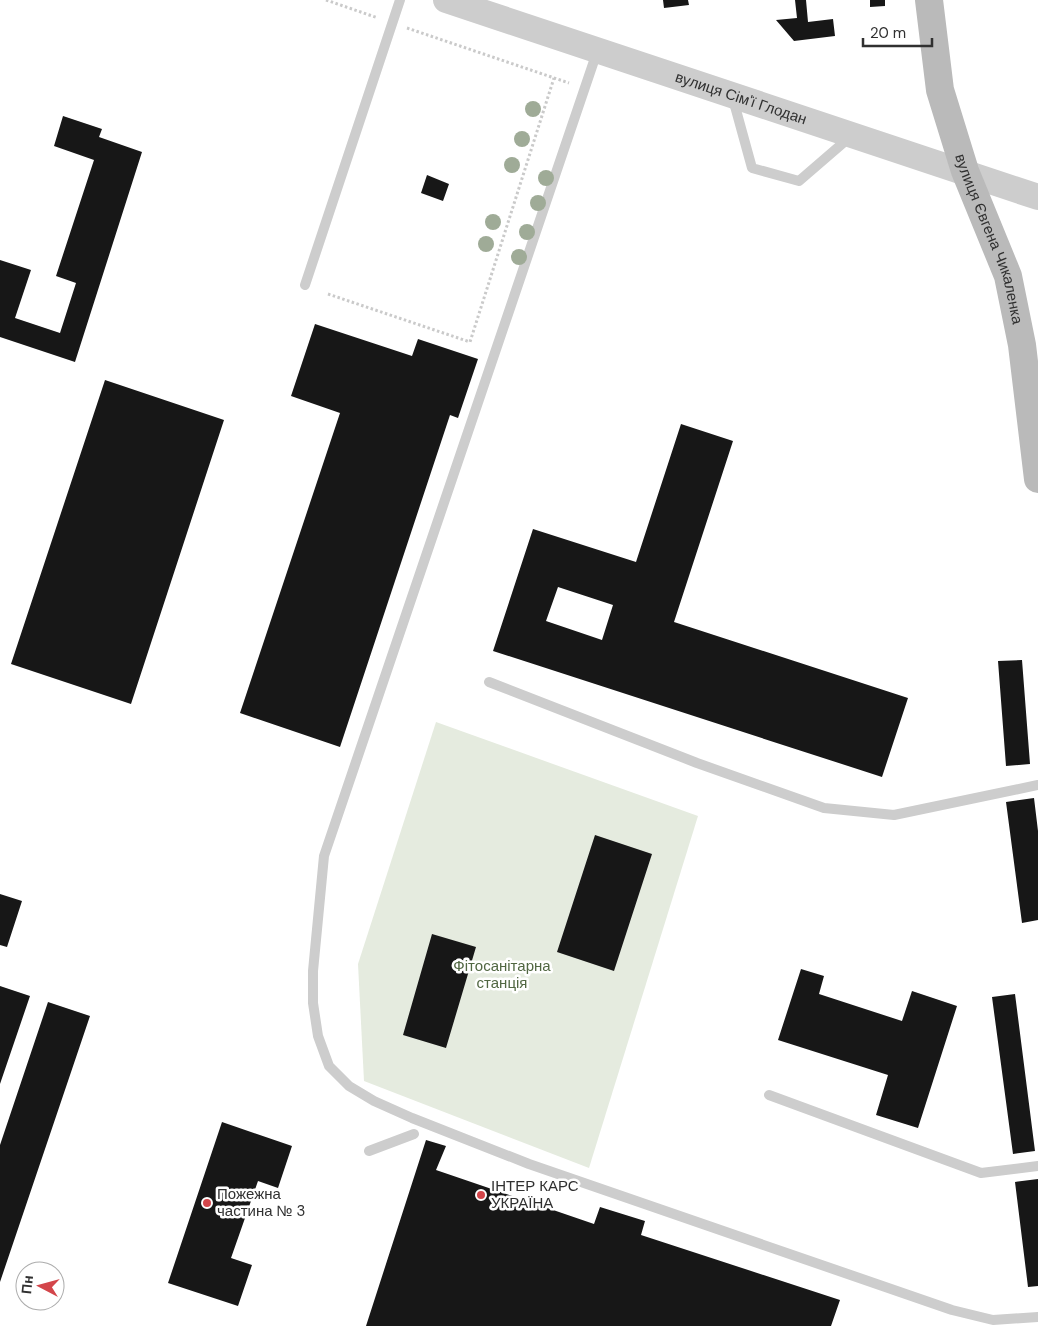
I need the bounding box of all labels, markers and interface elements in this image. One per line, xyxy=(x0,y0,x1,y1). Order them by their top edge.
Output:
scale bar xyxy=(863,15,932,47)
text: 20 m xyxy=(870,23,906,43)
street label: вулиця Сім'ї Глодан xyxy=(673,67,809,129)
street label: вулиця Євгена Чикаленка xyxy=(950,151,1028,327)
park label: Фітосанітарна станція xyxy=(453,956,551,993)
place label: ІНТЕР КАРС УКРАЇНА xyxy=(491,1176,579,1213)
place label: Пожежна частина № 3 xyxy=(217,1184,305,1221)
marker: ІНТЕР КАРС УКРАЇНА xyxy=(475,1189,487,1201)
marker: Пожежна частина № 3 xyxy=(201,1197,213,1209)
north arrow xyxy=(15,1261,65,1311)
text: Пн xyxy=(17,1274,37,1295)

